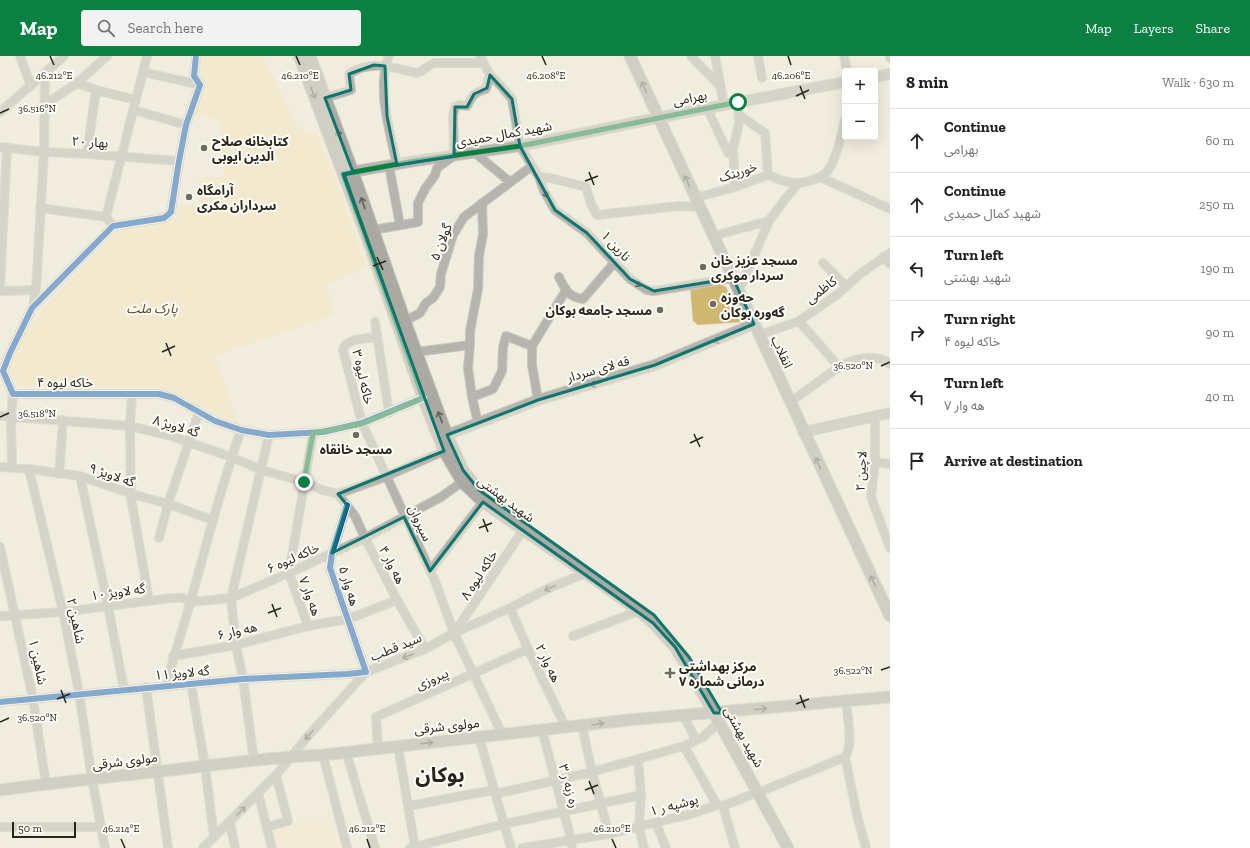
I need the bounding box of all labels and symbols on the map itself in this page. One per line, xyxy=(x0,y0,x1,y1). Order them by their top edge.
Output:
text: 46.212°E xyxy=(36,70,72,82)
text: 46.210°E xyxy=(281,70,319,82)
text: 46.208°E xyxy=(527,70,566,82)
text: 46.206°E xyxy=(772,70,810,82)
one-way arrow xyxy=(640,81,647,93)
one-way arrow xyxy=(309,86,317,98)
street label: بهرامی xyxy=(672,87,709,110)
route start xyxy=(729,93,747,111)
text: 36.516°N xyxy=(18,103,57,115)
street label: شهید کمال حمیدی xyxy=(455,118,553,151)
one-way arrow xyxy=(335,130,343,142)
street label: بهار ۲۰ xyxy=(71,134,109,151)
place label: کتابخانه صلاح الدین ایوبی xyxy=(212,134,288,164)
marker: کتابخانه صلاح الدین ایوبی xyxy=(199,143,209,153)
street label: خورینک xyxy=(717,159,759,185)
one-way arrow xyxy=(683,175,690,187)
place label: آرامگاه سرداران مکری xyxy=(197,183,276,213)
one-way arrow xyxy=(542,186,549,198)
marker: آرامگاه سرداران مکری xyxy=(184,192,194,202)
one-way arrow xyxy=(359,197,367,209)
street label: گولان ۵ xyxy=(427,221,456,263)
street label: نارین ۱ xyxy=(598,228,634,265)
place label: مسجد عزیز خان سردار موکری xyxy=(711,253,798,283)
marker: مسجد عزیز خان سردار موکری xyxy=(698,262,708,272)
street label: کاظمی xyxy=(802,273,841,307)
one-way arrow xyxy=(630,279,642,287)
place label: حه‌وزه گه‌وره بوکان xyxy=(721,290,785,320)
marker: حه‌وزه گه‌وره بوکان xyxy=(708,299,718,309)
park label: پارک ملت xyxy=(126,301,178,317)
place label: مسجد جامعه بوکان xyxy=(546,303,652,318)
marker: مسجد جامعه بوکان xyxy=(655,305,665,315)
street label: انقلاب xyxy=(768,334,796,371)
one-way arrow xyxy=(713,337,725,344)
street label: خاکه لیوه ۳ xyxy=(349,348,377,406)
street label: قه لای سردار xyxy=(564,353,632,386)
text: 36.520°N xyxy=(833,360,873,372)
street label: خاکه لیوه ۴ xyxy=(37,375,93,390)
one-way arrow xyxy=(590,380,603,388)
text: 36.518°N xyxy=(18,408,57,420)
street label: گه لاویژ ۸ xyxy=(151,412,201,440)
one-way arrow xyxy=(436,412,444,424)
marker: مسجد خانقاه xyxy=(351,430,361,440)
place label: مسجد خانقاه xyxy=(320,442,392,457)
street label: لاچین ۲ xyxy=(852,451,872,491)
one-way arrow xyxy=(814,458,821,470)
street label: گه لاویژ ۹ xyxy=(87,460,137,490)
route end xyxy=(295,473,313,491)
street label: شهید بهشتی xyxy=(474,473,537,526)
street label: سیروان xyxy=(404,503,435,544)
street label: خاکه لیوه ۶ xyxy=(264,540,322,576)
street label: هه وار ۴ xyxy=(376,543,408,587)
street label: خاکه لیوه ۸ xyxy=(457,547,501,603)
street label: هه وار ۵ xyxy=(336,564,362,608)
street label: هه وار ۷ xyxy=(296,574,324,618)
one-way arrow xyxy=(869,575,876,587)
street label: گه لاویژ ۱۰ xyxy=(90,581,147,603)
one-way arrow xyxy=(545,585,557,592)
street label: شاهین ۲ xyxy=(63,597,88,645)
street label: هه وار ۶ xyxy=(215,619,259,643)
street label: سید قطب xyxy=(368,630,424,664)
street label: شاهین ۱ xyxy=(25,638,50,686)
street label: هه وار ۲ xyxy=(532,641,564,685)
one-way arrow xyxy=(402,652,414,660)
place label: مرکز بهداشتی درمانی شماره ۷ xyxy=(679,659,765,689)
street label: گه لاویژ ۱۱ xyxy=(154,663,211,683)
street label: پیروزی xyxy=(413,665,452,695)
text: 36.522°N xyxy=(834,665,873,677)
marker: مرکز بهداشتی درمانی شماره ۷ xyxy=(664,667,676,679)
street label: شهید بهشتی xyxy=(720,704,767,770)
one-way arrow xyxy=(754,705,767,713)
text: 36.520°N xyxy=(17,712,57,724)
street label: مولوی شرقی xyxy=(414,715,481,738)
one-way arrow xyxy=(591,720,604,728)
one-way arrow xyxy=(304,730,313,740)
one-way arrow xyxy=(420,739,433,746)
street label: مولوی شرقی xyxy=(92,750,159,773)
district label: بوکان xyxy=(415,762,465,787)
street label: ره زبه ر ۳ xyxy=(556,762,582,810)
street label: ۱ پوشپه ر xyxy=(648,791,700,821)
one-way arrow xyxy=(236,806,246,816)
scale bar xyxy=(12,820,76,839)
text: 46.214°E xyxy=(103,823,139,835)
text: 46.212°E xyxy=(349,823,385,835)
text: 46.210°E xyxy=(593,823,631,835)

